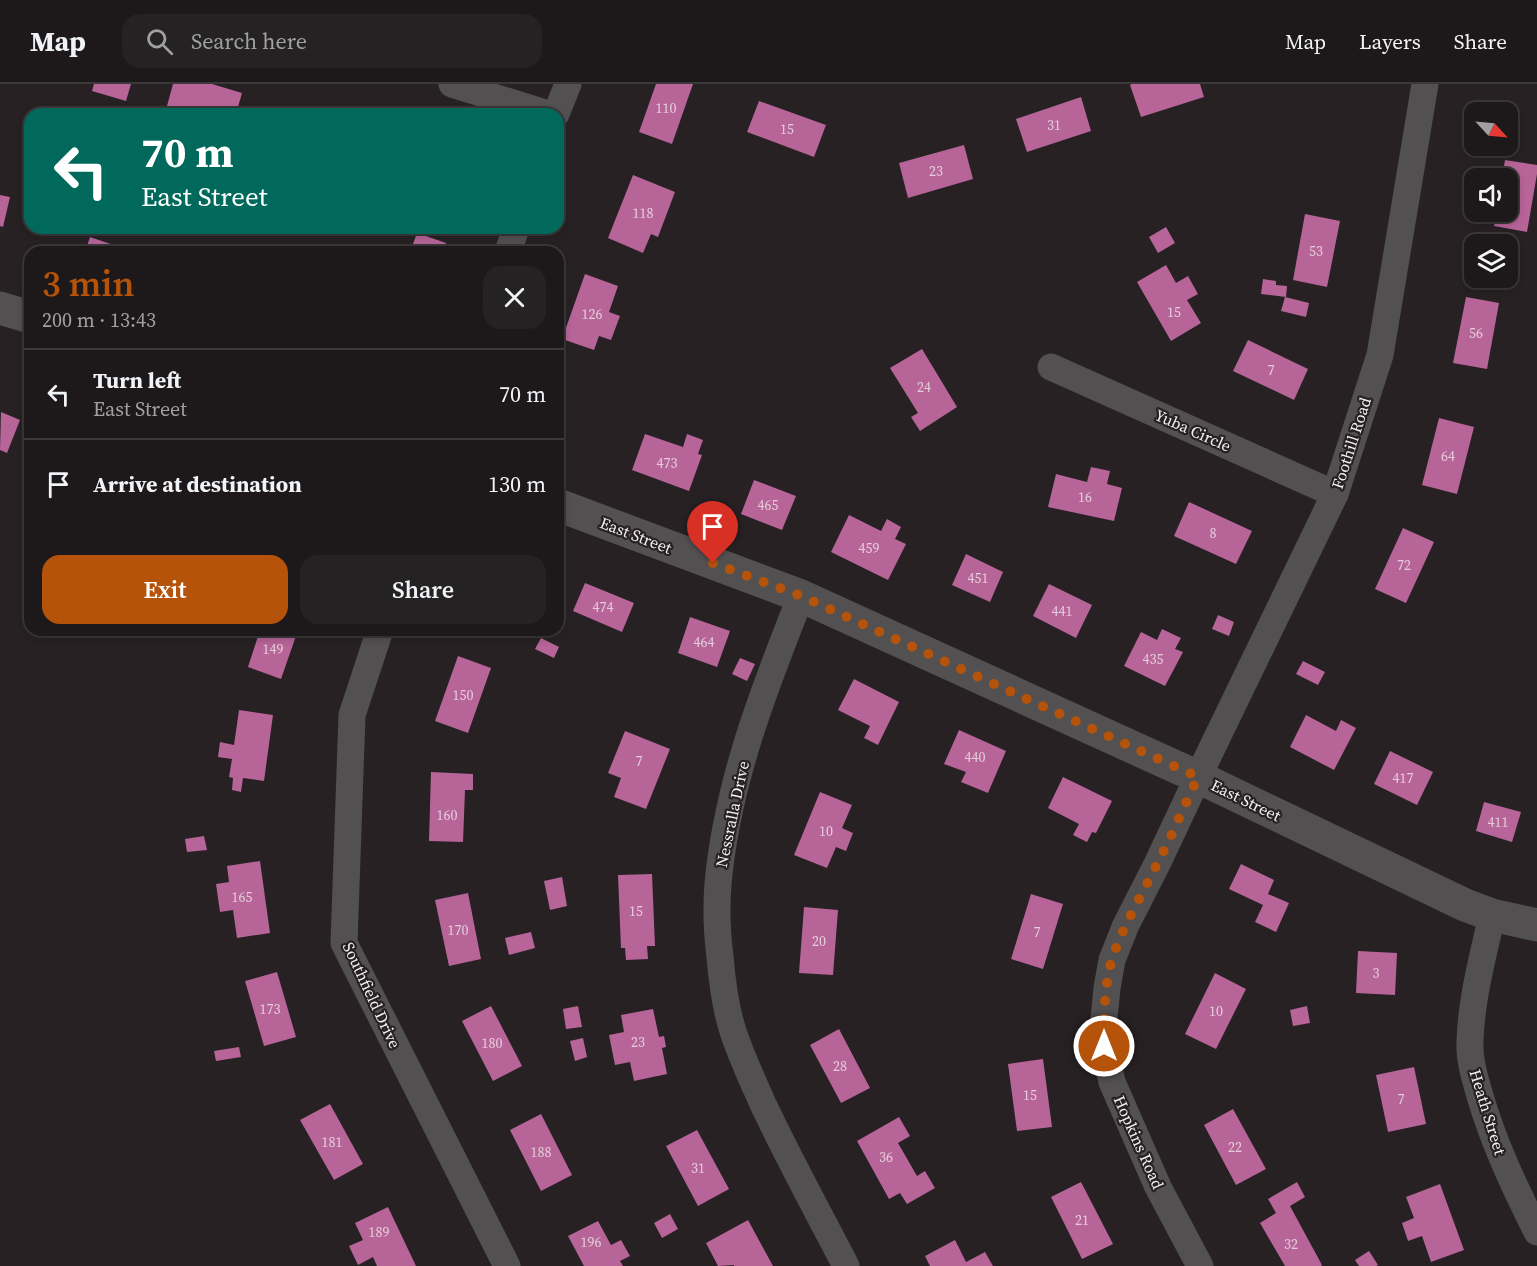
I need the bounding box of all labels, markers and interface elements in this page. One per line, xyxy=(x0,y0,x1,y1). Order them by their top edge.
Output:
search box xyxy=(122,14,542,68)
text: Map xyxy=(30,22,86,60)
icon: search xyxy=(143,25,176,58)
text: Search here xyxy=(191,26,307,56)
text: Map xyxy=(1285,27,1326,56)
text: Layers xyxy=(1359,27,1421,56)
text: Share xyxy=(1454,27,1507,56)
house number: 110 xyxy=(656,98,677,118)
north arrow xyxy=(1464,102,1518,156)
map controls xyxy=(1464,102,1518,288)
house number: 31 xyxy=(1047,115,1061,135)
house number: 15 xyxy=(780,119,794,139)
text: 70 m xyxy=(141,123,234,181)
icon: left xyxy=(42,132,120,210)
house number: 23 xyxy=(929,161,943,181)
button: sound xyxy=(1464,168,1518,222)
text: East Street xyxy=(141,178,268,215)
house number: 118 xyxy=(633,203,654,223)
button: layers xyxy=(1464,234,1518,288)
house number: 53 xyxy=(1309,241,1323,261)
text: 3 min xyxy=(42,259,134,308)
button: close xyxy=(483,266,546,329)
house number: 15 xyxy=(1167,302,1181,322)
house number: 126 xyxy=(582,304,603,324)
text: 200 m · 13:43 xyxy=(42,306,156,334)
house number: 56 xyxy=(1469,323,1483,343)
house number: 7 xyxy=(1268,360,1275,380)
text: Turn left xyxy=(93,365,181,395)
house number: 24 xyxy=(917,377,931,397)
icon: left xyxy=(42,378,75,411)
text: 70 m xyxy=(499,379,546,409)
street label: Foothill Road xyxy=(1326,394,1376,492)
text: East Street xyxy=(93,395,187,423)
street label: Yuba Circle xyxy=(1151,403,1235,457)
house number: 64 xyxy=(1441,446,1455,466)
house number: 473 xyxy=(657,453,678,473)
icon: arrive xyxy=(42,468,75,501)
text: Arrive at destination xyxy=(93,469,302,499)
text: 130 m xyxy=(488,469,546,499)
house number: 16 xyxy=(1078,487,1092,507)
house number: 465 xyxy=(758,495,779,515)
pin xyxy=(687,501,738,563)
icon: arrive xyxy=(696,510,729,543)
street label: East Street xyxy=(597,511,676,559)
house number: 8 xyxy=(1210,523,1217,543)
house number: 459 xyxy=(859,538,880,558)
button: Exit xyxy=(42,555,288,624)
button: Share xyxy=(300,555,546,624)
house number: 72 xyxy=(1397,555,1411,575)
house number: 451 xyxy=(968,568,989,588)
house number: 474 xyxy=(593,597,614,617)
house number: 441 xyxy=(1052,601,1073,621)
house number: 464 xyxy=(694,632,715,652)
house number: 149 xyxy=(263,639,284,659)
house number: 435 xyxy=(1143,649,1164,669)
house number: 150 xyxy=(453,685,474,705)
house number: 440 xyxy=(965,747,986,767)
house number: 7 xyxy=(636,751,643,771)
street label: Nessralla Drive xyxy=(710,759,754,869)
house number: 417 xyxy=(1393,768,1414,788)
street label: East Street xyxy=(1207,774,1285,827)
house number: 160 xyxy=(437,805,458,825)
house number: 411 xyxy=(1488,812,1509,832)
house number: 10 xyxy=(819,821,833,841)
house number: 165 xyxy=(232,887,253,907)
house number: 15 xyxy=(629,901,643,921)
house number: 170 xyxy=(448,920,469,940)
house number: 7 xyxy=(1034,922,1041,942)
house number: 20 xyxy=(812,931,826,951)
street label: Southfield Drive xyxy=(338,938,406,1052)
house number: 3 xyxy=(1373,963,1380,983)
house number: 173 xyxy=(260,999,281,1019)
house number: 10 xyxy=(1209,1001,1223,1021)
position arrow xyxy=(1072,1014,1136,1078)
house number: 23 xyxy=(631,1032,645,1052)
house number: 180 xyxy=(482,1033,503,1053)
house number: 28 xyxy=(833,1056,847,1076)
street label: Heath Street xyxy=(1465,1067,1512,1158)
house number: 15 xyxy=(1023,1085,1037,1105)
house number: 7 xyxy=(1398,1089,1405,1109)
street label: Hopkins Road xyxy=(1109,1092,1169,1192)
house number: 181 xyxy=(322,1132,343,1152)
house number: 22 xyxy=(1228,1137,1242,1157)
house number: 188 xyxy=(531,1142,552,1162)
house number: 36 xyxy=(879,1147,893,1167)
house number: 31 xyxy=(691,1158,705,1178)
house number: 21 xyxy=(1075,1210,1089,1230)
house number: 189 xyxy=(369,1222,390,1242)
house number: 196 xyxy=(581,1232,602,1252)
house number: 32 xyxy=(1284,1234,1298,1254)

